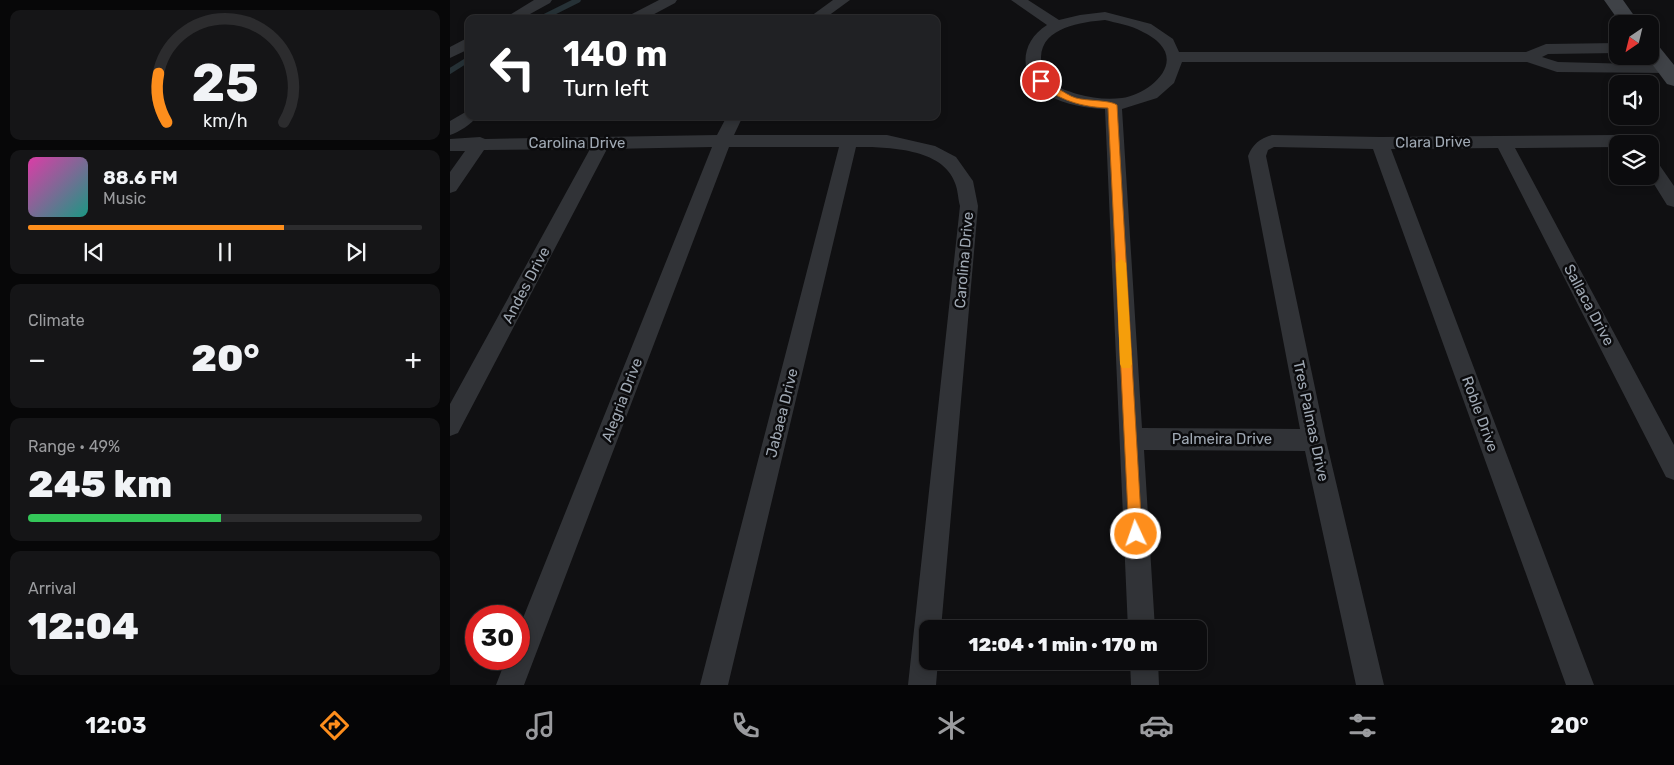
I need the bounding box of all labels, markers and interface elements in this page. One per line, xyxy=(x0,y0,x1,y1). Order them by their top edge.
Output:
north arrow xyxy=(1609,15,1659,65)
map controls xyxy=(1609,15,1659,185)
text: 140 m xyxy=(563,33,668,75)
icon: left xyxy=(480,35,545,100)
text: 25 xyxy=(191,52,259,114)
pin xyxy=(1020,60,1062,102)
icon: arrive xyxy=(1027,67,1055,95)
text: Turn left xyxy=(563,75,649,102)
button: sound xyxy=(1609,75,1659,125)
text: km/h xyxy=(203,110,247,131)
street label: Clara Drive xyxy=(1395,132,1471,152)
street label: Carolina Drive xyxy=(529,134,625,152)
button: layers xyxy=(1609,135,1659,185)
text: 88.6 FM xyxy=(103,166,178,189)
text: Music xyxy=(103,189,146,208)
street label: Carolina Drive xyxy=(951,211,977,309)
icon: previous xyxy=(80,238,108,266)
icon: pause xyxy=(211,238,239,266)
icon: next xyxy=(342,238,370,266)
street label: Andes Drive xyxy=(498,244,554,326)
street label: Sallaca Drive xyxy=(1560,261,1618,349)
text: Climate xyxy=(28,311,85,330)
text: 20° xyxy=(191,335,260,381)
text: − xyxy=(28,343,46,376)
text: + xyxy=(405,343,422,376)
street label: Alegria Drive xyxy=(598,355,646,445)
street label: Tres Palmas Drive xyxy=(1289,359,1333,483)
street label: Jabaea Drive xyxy=(762,366,802,460)
street label: Roble Drive xyxy=(1458,374,1502,454)
street label: Palmeira Drive xyxy=(1172,430,1272,448)
text: Range · 49% xyxy=(28,437,120,456)
text: 245 km xyxy=(28,461,172,507)
position arrow xyxy=(1109,507,1161,559)
text: Arrival xyxy=(28,579,76,598)
text: 12:04 xyxy=(28,603,139,649)
speed limit sign: 30 xyxy=(465,605,530,670)
text: 12:04 · 1 min · 170 m xyxy=(969,633,1158,656)
icon: directions xyxy=(317,708,352,743)
icon: music xyxy=(523,708,558,743)
icon: phone xyxy=(728,708,763,743)
icon: climate xyxy=(934,708,969,743)
icon: car xyxy=(1139,708,1174,743)
icon: filters xyxy=(1345,708,1380,743)
text: 12:03 xyxy=(85,712,146,739)
text: 20° xyxy=(1550,712,1589,739)

